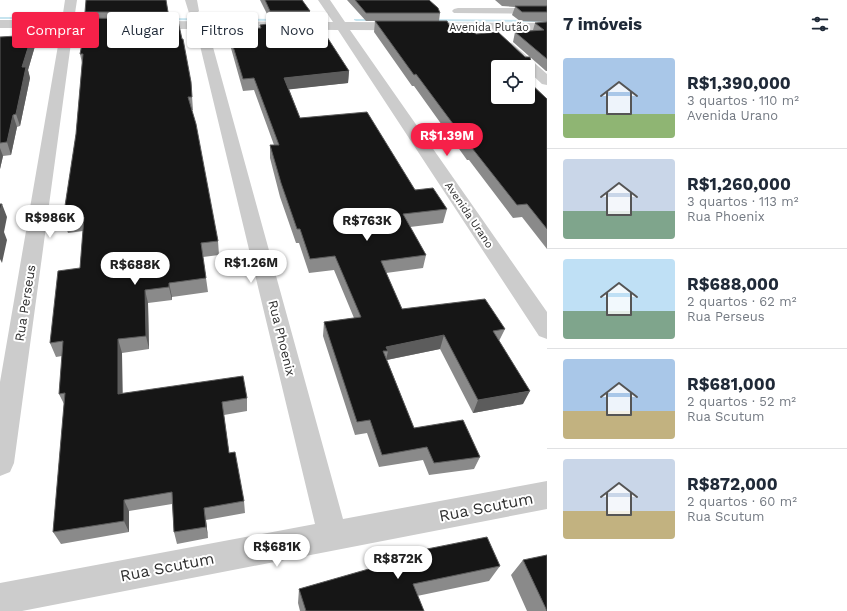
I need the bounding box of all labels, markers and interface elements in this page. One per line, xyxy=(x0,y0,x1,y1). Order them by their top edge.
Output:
chip: Comprar xyxy=(12,12,99,48)
chip: Alugar xyxy=(107,12,179,48)
chip: Filtros xyxy=(187,12,258,48)
chip: Novo xyxy=(266,12,328,48)
icon: filters xyxy=(809,13,831,35)
text: 7 imóveis xyxy=(563,14,642,34)
street label: Avenida Plutão xyxy=(449,21,529,34)
map controls xyxy=(491,60,535,104)
button: locate xyxy=(491,60,535,104)
text: R$1,390,000 xyxy=(687,73,791,93)
icon: home xyxy=(595,74,643,122)
text: 3 quartos · 110 m² xyxy=(687,93,799,108)
text: Avenida Urano xyxy=(687,108,778,123)
pin: R$1.39M xyxy=(410,123,484,157)
text: R$1.39M xyxy=(420,128,474,143)
text: R$1,260,000 xyxy=(687,174,791,194)
icon: home xyxy=(595,175,643,223)
street label: Avenida Urano xyxy=(442,179,496,251)
text: 3 quartos · 113 m² xyxy=(687,194,798,209)
pin: R$986K xyxy=(17,205,83,239)
pin: R$763K xyxy=(334,208,400,242)
text: Rua Phoenix xyxy=(687,209,765,224)
text: R$986K xyxy=(25,210,75,225)
text: R$763K xyxy=(342,213,392,228)
pin: R$1.26M xyxy=(214,250,288,284)
pin: R$688K xyxy=(102,252,168,286)
text: R$1.26M xyxy=(224,255,278,270)
text: R$688K xyxy=(110,257,160,272)
street label: Rua Perseus xyxy=(12,263,38,342)
text: R$688,000 xyxy=(687,274,779,294)
icon: home xyxy=(595,275,643,323)
text: 2 quartos · 62 m² xyxy=(687,294,796,309)
street label: Rua Phoenix xyxy=(265,298,299,378)
text: Rua Perseus xyxy=(687,309,765,324)
text: R$681,000 xyxy=(687,374,776,394)
icon: home xyxy=(595,375,643,423)
text: 2 quartos · 52 m² xyxy=(687,394,796,409)
text: Rua Scutum xyxy=(687,409,765,424)
text: R$872,000 xyxy=(687,474,778,494)
icon: home xyxy=(595,475,643,523)
street label: Rua Scutum xyxy=(437,489,535,525)
text: 2 quartos · 60 m² xyxy=(687,494,797,509)
text: Rua Scutum xyxy=(687,509,765,524)
pin: R$681K xyxy=(244,534,310,568)
text: R$681K xyxy=(253,539,301,554)
pin: R$872K xyxy=(365,546,431,580)
street label: Rua Scutum xyxy=(118,549,216,585)
text: R$872K xyxy=(373,551,423,566)

